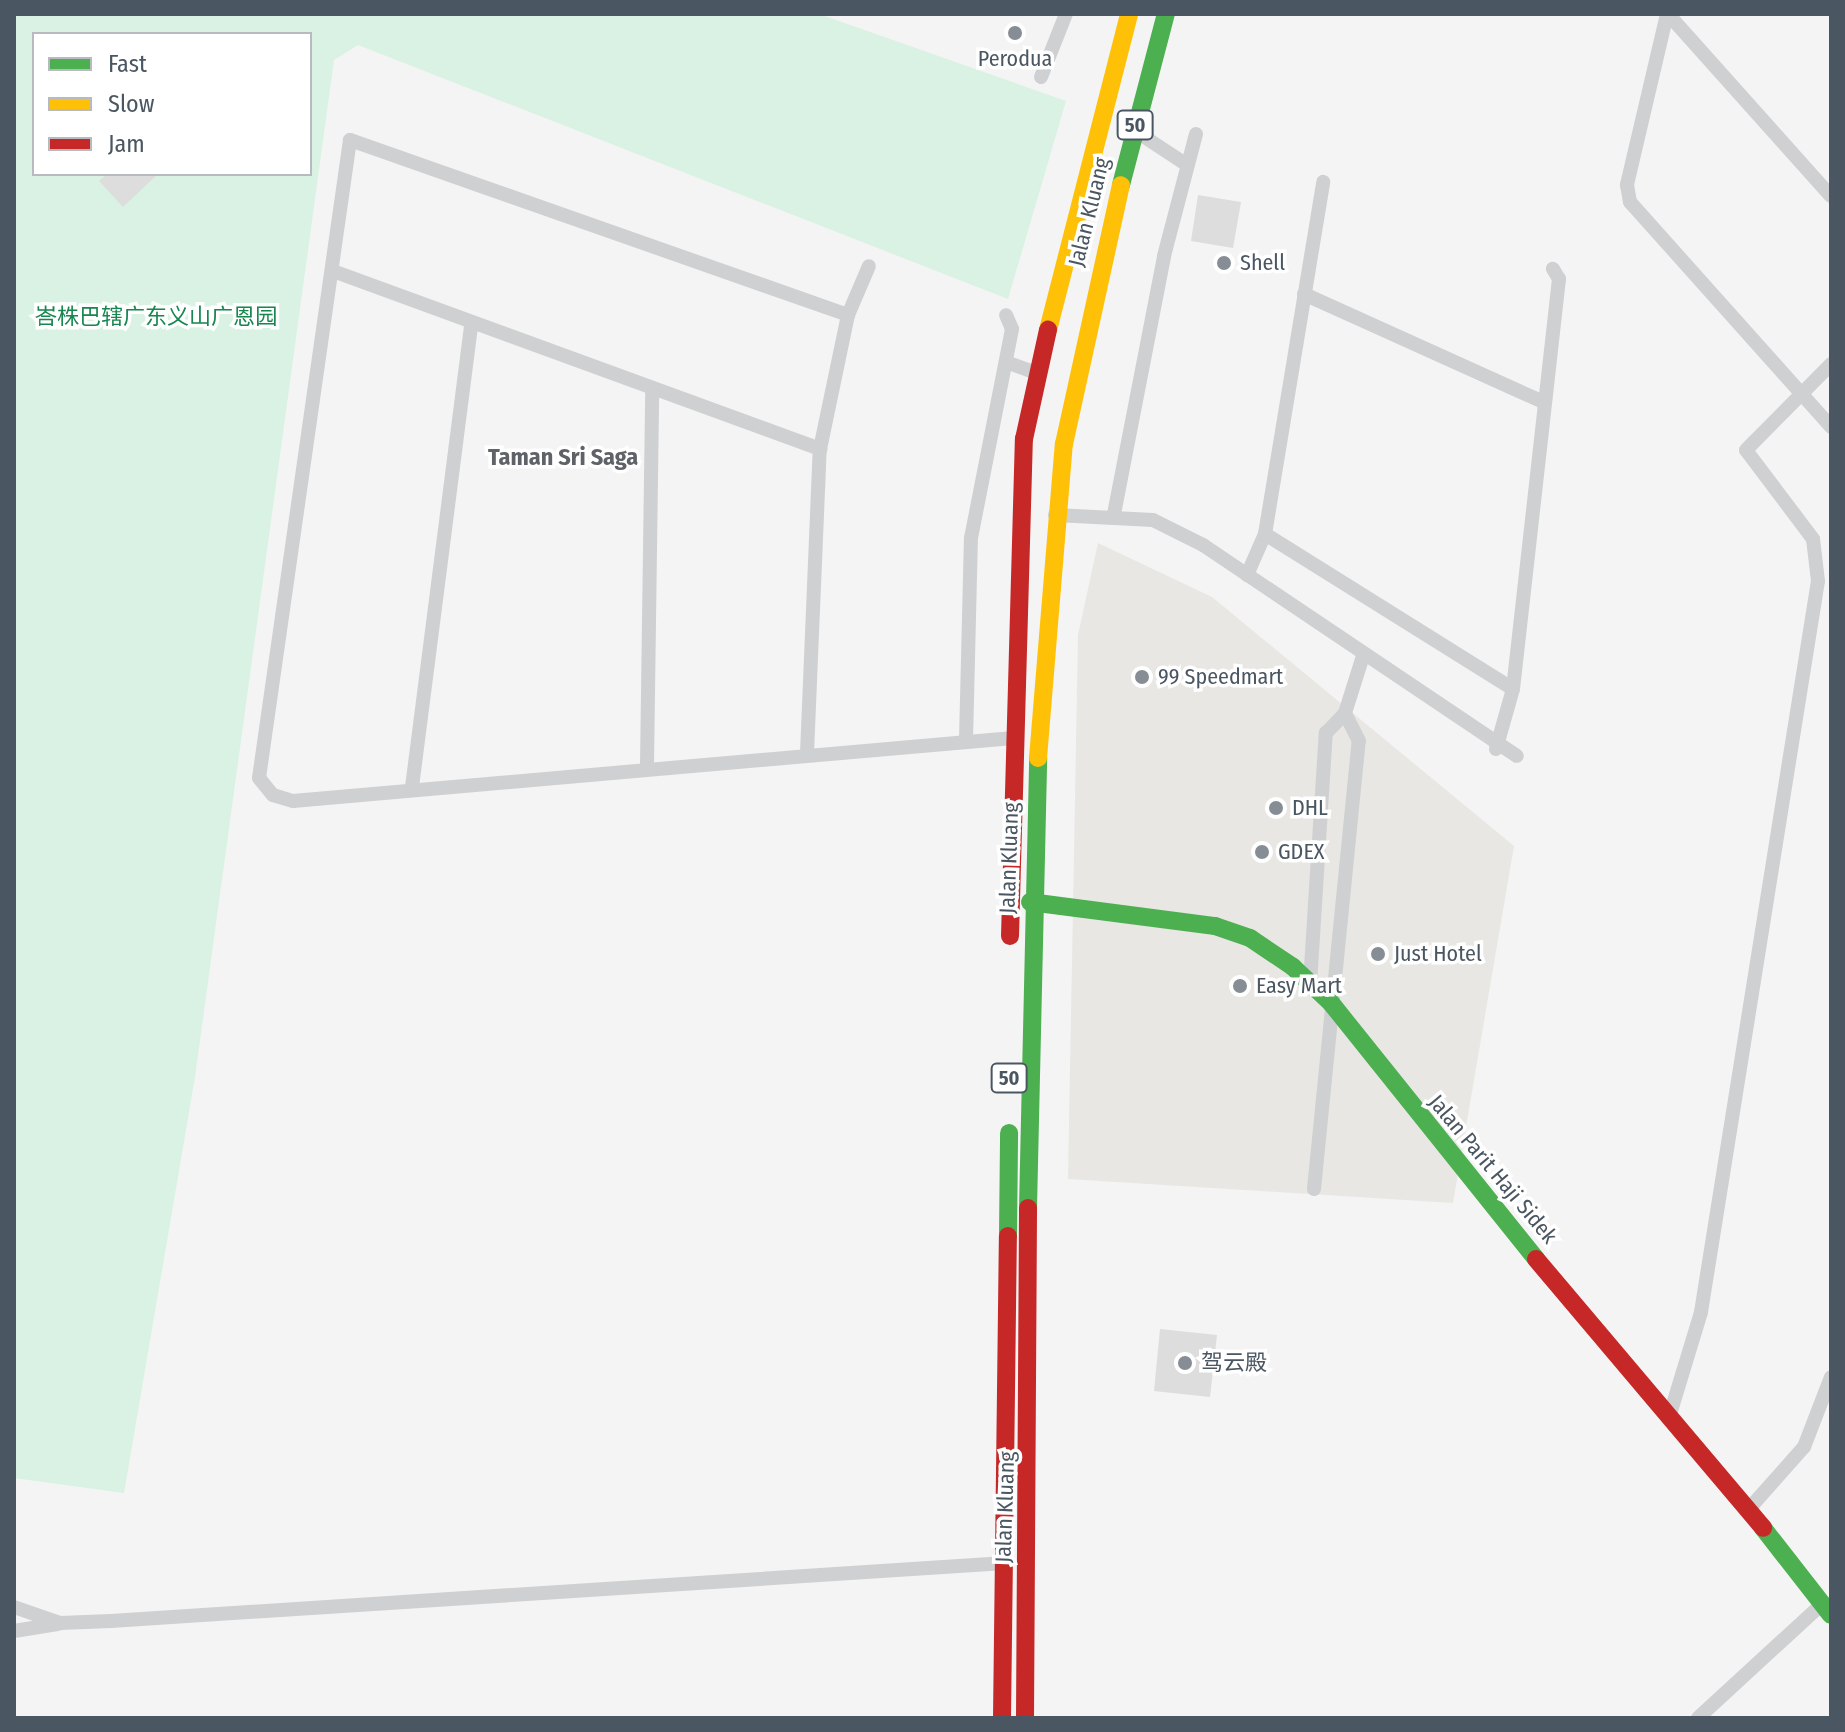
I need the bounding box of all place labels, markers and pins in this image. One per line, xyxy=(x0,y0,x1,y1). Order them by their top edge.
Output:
marker: Perodua xyxy=(1006,24,1024,42)
place label: Perodua xyxy=(978,46,1052,72)
place label: Shell xyxy=(1240,250,1285,276)
marker: Shell xyxy=(1215,254,1233,272)
place label: 99 Speedmart xyxy=(1158,664,1283,690)
marker: 99 Speedmart xyxy=(1133,668,1151,686)
place label: DHL xyxy=(1292,795,1328,821)
marker: DHL xyxy=(1267,799,1285,817)
place label: GDEX xyxy=(1278,839,1324,865)
marker: GDEX xyxy=(1253,843,1271,861)
place label: Just Hotel xyxy=(1394,941,1482,967)
marker: Just Hotel xyxy=(1369,945,1387,963)
place label: Easy Mart xyxy=(1256,973,1342,999)
marker: Easy Mart xyxy=(1231,977,1249,995)
place label: 驾云殿 xyxy=(1201,1350,1267,1376)
marker: 驾云殿 xyxy=(1176,1354,1194,1372)

